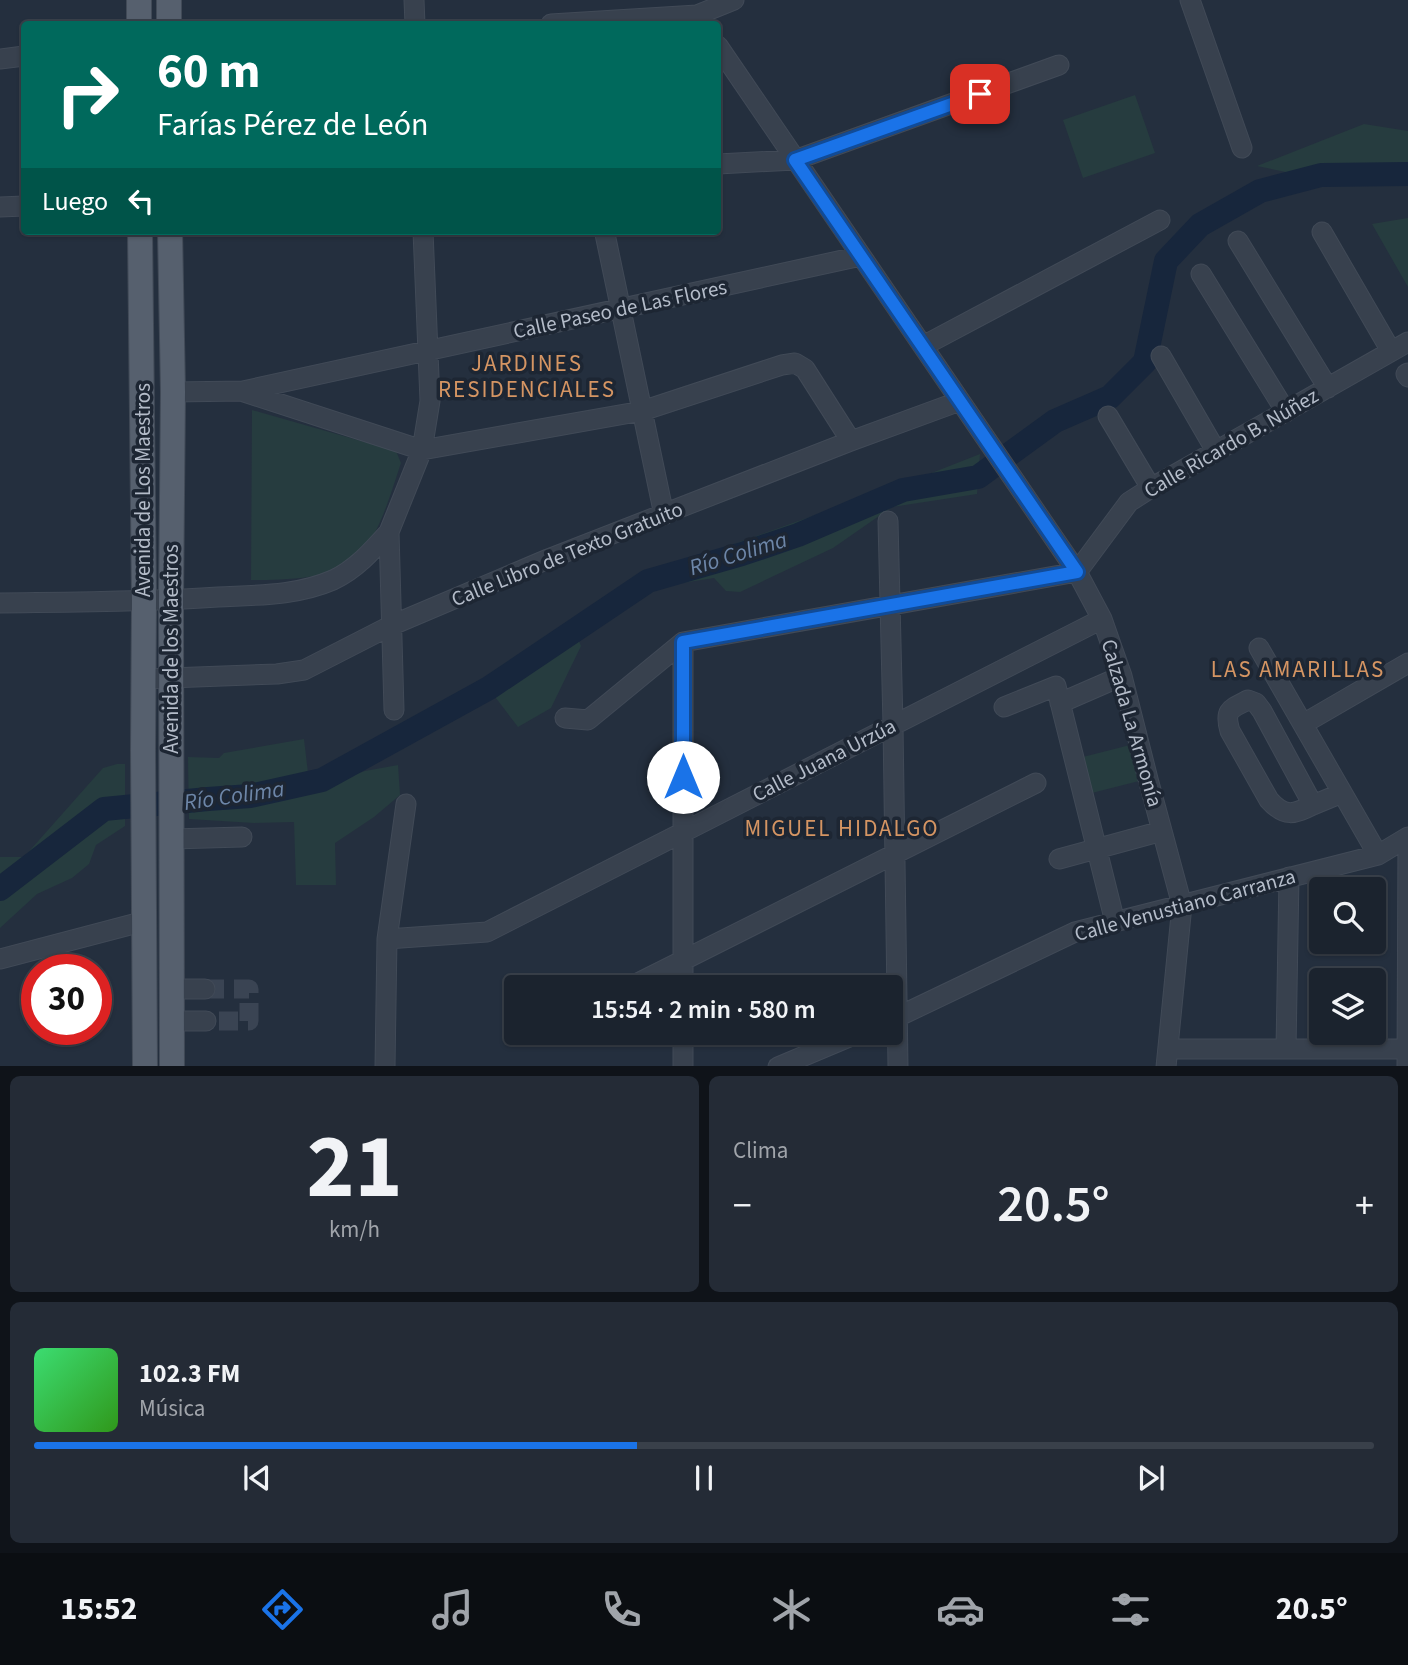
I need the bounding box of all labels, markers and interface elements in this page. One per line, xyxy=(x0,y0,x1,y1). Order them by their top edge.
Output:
text: 60 m xyxy=(157,37,261,107)
icon: right xyxy=(42,49,133,140)
pin xyxy=(950,64,1010,124)
icon: arrive xyxy=(961,75,999,113)
text: Farías Pérez de León xyxy=(157,102,429,148)
icon: left xyxy=(122,182,160,220)
text: Luego xyxy=(42,183,108,220)
street label: Calle Paseo de Las Flores xyxy=(510,272,730,346)
district label: JARDINES RESIDENCIALES xyxy=(438,347,616,406)
street label: Calle Ricardo B. Núñez xyxy=(1138,381,1324,505)
street label: Avenida de Los Maestros xyxy=(128,383,158,597)
street label: Calle Libro de Texto Gratuito xyxy=(447,494,687,614)
water label: Río Colima xyxy=(685,523,791,584)
street label: Avenida de los Maestros xyxy=(156,544,186,754)
street label: Calzada La Armonía xyxy=(1094,636,1170,810)
district label: LAS AMARILLAS xyxy=(1211,653,1385,686)
street label: Calle Juana Urzúa xyxy=(747,711,901,809)
position arrow xyxy=(646,740,720,814)
water label: Río Colima xyxy=(182,772,286,819)
district label: MIGUEL HIDALGO xyxy=(744,812,940,845)
street label: Calle Venustiano Carranza xyxy=(1071,861,1299,949)
map controls xyxy=(1309,877,1386,1045)
button: search xyxy=(1309,877,1386,954)
speed limit sign: 30 xyxy=(21,954,112,1045)
button: layers xyxy=(1309,968,1386,1045)
text: 15:54 · 2 min · 580 m xyxy=(591,991,816,1028)
text: 21 xyxy=(306,1103,403,1232)
text: Clima xyxy=(733,1134,788,1167)
text: 20.5° xyxy=(997,1168,1110,1242)
text: − xyxy=(733,1179,752,1233)
text: + xyxy=(1355,1179,1374,1233)
text: km/h xyxy=(329,1213,380,1246)
text: 102.3 FM xyxy=(139,1355,240,1392)
text: Música xyxy=(139,1392,205,1425)
icon: previous xyxy=(238,1459,276,1497)
icon: pause xyxy=(685,1459,723,1497)
icon: next xyxy=(1132,1459,1170,1497)
icon: directions xyxy=(258,1585,307,1634)
icon: music xyxy=(428,1585,477,1634)
icon: phone xyxy=(597,1585,646,1634)
icon: climate xyxy=(767,1585,816,1634)
icon: car xyxy=(936,1585,985,1634)
icon: filters xyxy=(1106,1585,1155,1634)
text: 15:52 xyxy=(60,1586,137,1632)
text: 20.5° xyxy=(1276,1586,1348,1632)

